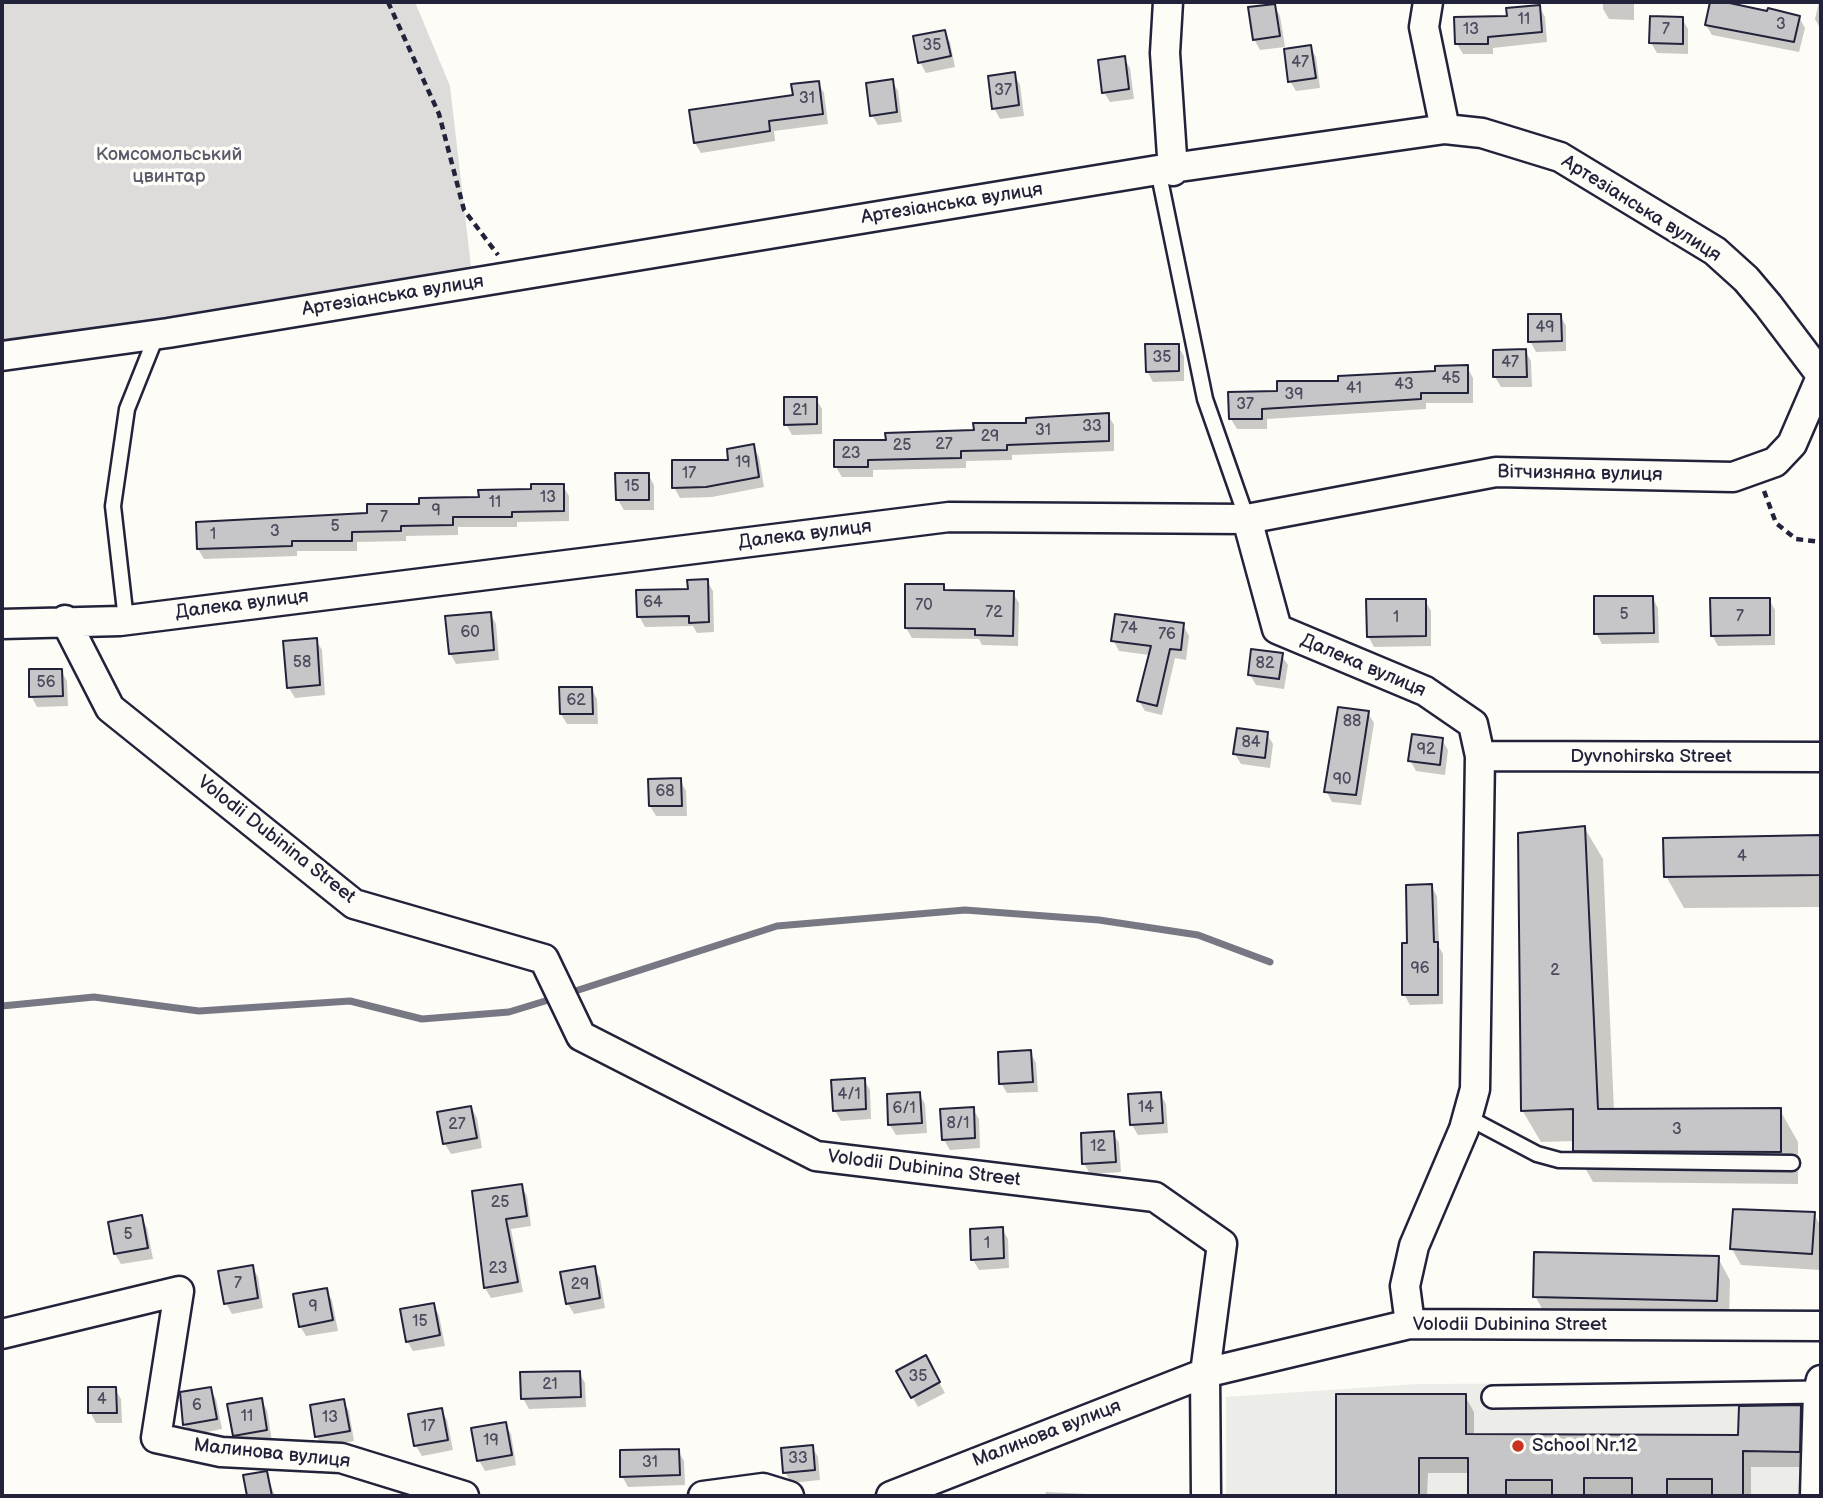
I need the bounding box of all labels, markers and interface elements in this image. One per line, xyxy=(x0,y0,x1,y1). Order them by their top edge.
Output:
house number: 11 xyxy=(1518,10,1530,30)
house number: 3 xyxy=(1776,15,1786,35)
house number: 13 xyxy=(1463,20,1479,40)
house number: 7 xyxy=(1662,20,1670,40)
house number: 35 xyxy=(922,36,942,56)
house number: 47 xyxy=(1291,53,1309,73)
house number: 37 xyxy=(994,81,1012,101)
house number: 31 xyxy=(799,89,815,109)
park label: Комсомольський цвинтар xyxy=(96,144,242,188)
street label: Артезіанська вулиця xyxy=(1557,151,1725,267)
street label: Артезіанська вулиця xyxy=(859,178,1045,230)
street label: Артезіанська вулиця xyxy=(300,270,486,322)
house number: 49 xyxy=(1535,318,1555,338)
house number: 35 xyxy=(1152,348,1172,368)
house number: 47 xyxy=(1501,353,1519,373)
house number: 45 xyxy=(1442,369,1460,389)
house number: 43 xyxy=(1394,375,1414,395)
house number: 41 xyxy=(1346,379,1362,399)
house number: 39 xyxy=(1284,385,1304,405)
house number: 37 xyxy=(1236,395,1254,415)
house number: 21 xyxy=(792,401,808,421)
house number: 33 xyxy=(1082,417,1102,437)
house number: 31 xyxy=(1035,421,1051,441)
house number: 29 xyxy=(981,427,999,447)
house number: 27 xyxy=(935,435,953,455)
house number: 25 xyxy=(893,436,911,456)
house number: 23 xyxy=(842,444,860,464)
house number: 19 xyxy=(735,453,751,473)
street label: Вітчизняна вулиця xyxy=(1497,461,1663,487)
house number: 17 xyxy=(682,464,696,484)
house number: 15 xyxy=(624,477,640,497)
house number: 13 xyxy=(540,488,556,508)
house number: 11 xyxy=(489,493,501,513)
house number: 9 xyxy=(431,501,441,521)
house number: 7 xyxy=(380,508,388,528)
street label: Далека вулиця xyxy=(737,516,873,554)
house number: 5 xyxy=(330,517,340,537)
house number: 3 xyxy=(270,522,280,542)
house number: 1 xyxy=(210,525,216,545)
street label: Далека вулиця xyxy=(174,586,310,624)
house number: 64 xyxy=(643,593,663,613)
house number: 70 xyxy=(915,596,933,616)
house number: 72 xyxy=(985,603,1003,623)
house number: 5 xyxy=(1619,605,1629,625)
house number: 7 xyxy=(1736,607,1744,627)
house number: 1 xyxy=(1393,608,1399,628)
house number: 74 xyxy=(1120,619,1138,639)
house number: 60 xyxy=(460,623,480,643)
house number: 76 xyxy=(1158,625,1176,645)
street label: Далека вулиця xyxy=(1297,629,1429,703)
house number: 58 xyxy=(293,653,311,673)
house number: 82 xyxy=(1256,654,1274,674)
house number: 56 xyxy=(37,673,55,693)
house number: 62 xyxy=(566,691,586,711)
house number: 88 xyxy=(1343,712,1361,732)
house number: 84 xyxy=(1241,733,1261,753)
house number: 92 xyxy=(1417,740,1435,760)
street label: Dyvnohirska Street xyxy=(1570,746,1732,768)
house number: 90 xyxy=(1333,770,1351,790)
street label: Volodii Dubinina Street xyxy=(192,771,360,909)
house number: 68 xyxy=(655,782,675,802)
house number: 4 xyxy=(1737,847,1747,867)
house number: 96 xyxy=(1410,959,1430,979)
house number: 2 xyxy=(1550,961,1560,981)
house number: 4/1 xyxy=(837,1085,861,1105)
house number: 14 xyxy=(1138,1098,1154,1118)
house number: 6/1 xyxy=(892,1099,916,1119)
house number: 8/1 xyxy=(947,1114,969,1134)
house number: 27 xyxy=(448,1115,466,1135)
house number: 3 xyxy=(1672,1120,1682,1140)
house number: 12 xyxy=(1090,1137,1106,1157)
street label: Volodii Dubinina Street xyxy=(826,1146,1022,1192)
house number: 25 xyxy=(491,1193,509,1213)
house number: 5 xyxy=(123,1225,133,1245)
house number: 1 xyxy=(984,1234,990,1254)
house number: 23 xyxy=(489,1259,507,1279)
house number: 7 xyxy=(234,1274,242,1294)
house number: 29 xyxy=(571,1275,589,1295)
house number: 9 xyxy=(308,1297,318,1317)
house number: 15 xyxy=(412,1312,428,1332)
street label: Volodii Dubinina Street xyxy=(1413,1314,1607,1336)
house number: 35 xyxy=(908,1367,928,1387)
house number: 21 xyxy=(542,1375,558,1395)
house number: 4 xyxy=(97,1390,107,1410)
street label: Малинова вулиця xyxy=(969,1395,1125,1473)
house number: 6 xyxy=(192,1396,202,1416)
house number: 11 xyxy=(241,1407,253,1427)
house number: 13 xyxy=(322,1408,338,1428)
house number: 17 xyxy=(421,1417,435,1437)
house number: 19 xyxy=(483,1431,499,1451)
street label: Малинова вулиця xyxy=(193,1434,351,1474)
place label: School Nr.12 xyxy=(1532,1435,1637,1457)
marker: School Nr.12 xyxy=(1510,1438,1526,1454)
house number: 33 xyxy=(788,1449,808,1469)
house number: 31 xyxy=(642,1453,658,1473)

